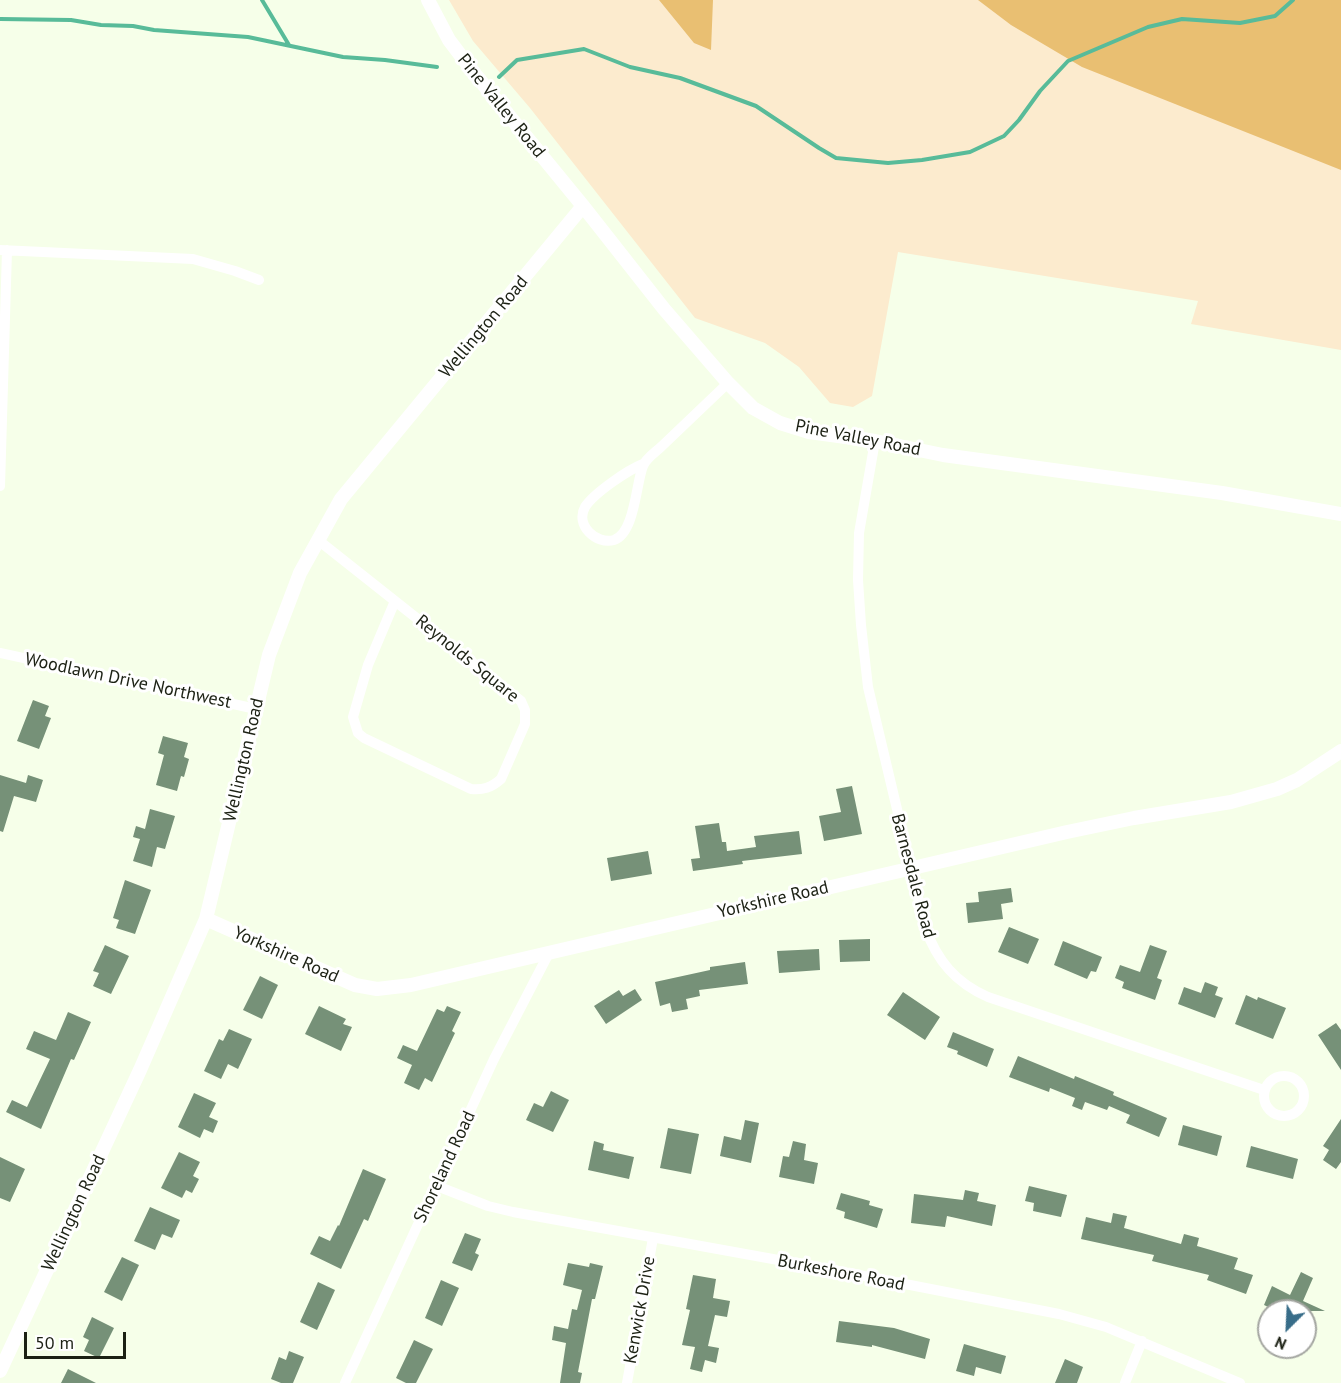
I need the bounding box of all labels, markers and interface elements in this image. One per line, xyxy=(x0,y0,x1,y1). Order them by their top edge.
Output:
street label: Pine Valley Road xyxy=(452,50,550,162)
street label: Wellington Road xyxy=(435,272,533,382)
street label: Pine Valley Road xyxy=(793,415,923,461)
street label: Reynolds Square xyxy=(411,611,523,707)
street label: Woodlawn Drive Northwest xyxy=(23,649,233,713)
street label: Wellington Road xyxy=(219,696,269,824)
street label: Barnesdale Road xyxy=(886,811,940,941)
street label: Yorkshire Road xyxy=(715,877,831,923)
street label: Yorkshire Road xyxy=(230,922,342,988)
street label: Shoreland Road xyxy=(410,1108,480,1226)
street label: Wellington Road xyxy=(37,1151,111,1275)
street label: Burkeshore Road xyxy=(776,1250,906,1296)
street label: Kenwick Drive xyxy=(620,1254,660,1366)
north arrow xyxy=(1257,1299,1317,1359)
scale bar xyxy=(27,1320,129,1358)
text: 50 m xyxy=(35,1331,74,1354)
text: N xyxy=(1272,1332,1289,1355)

